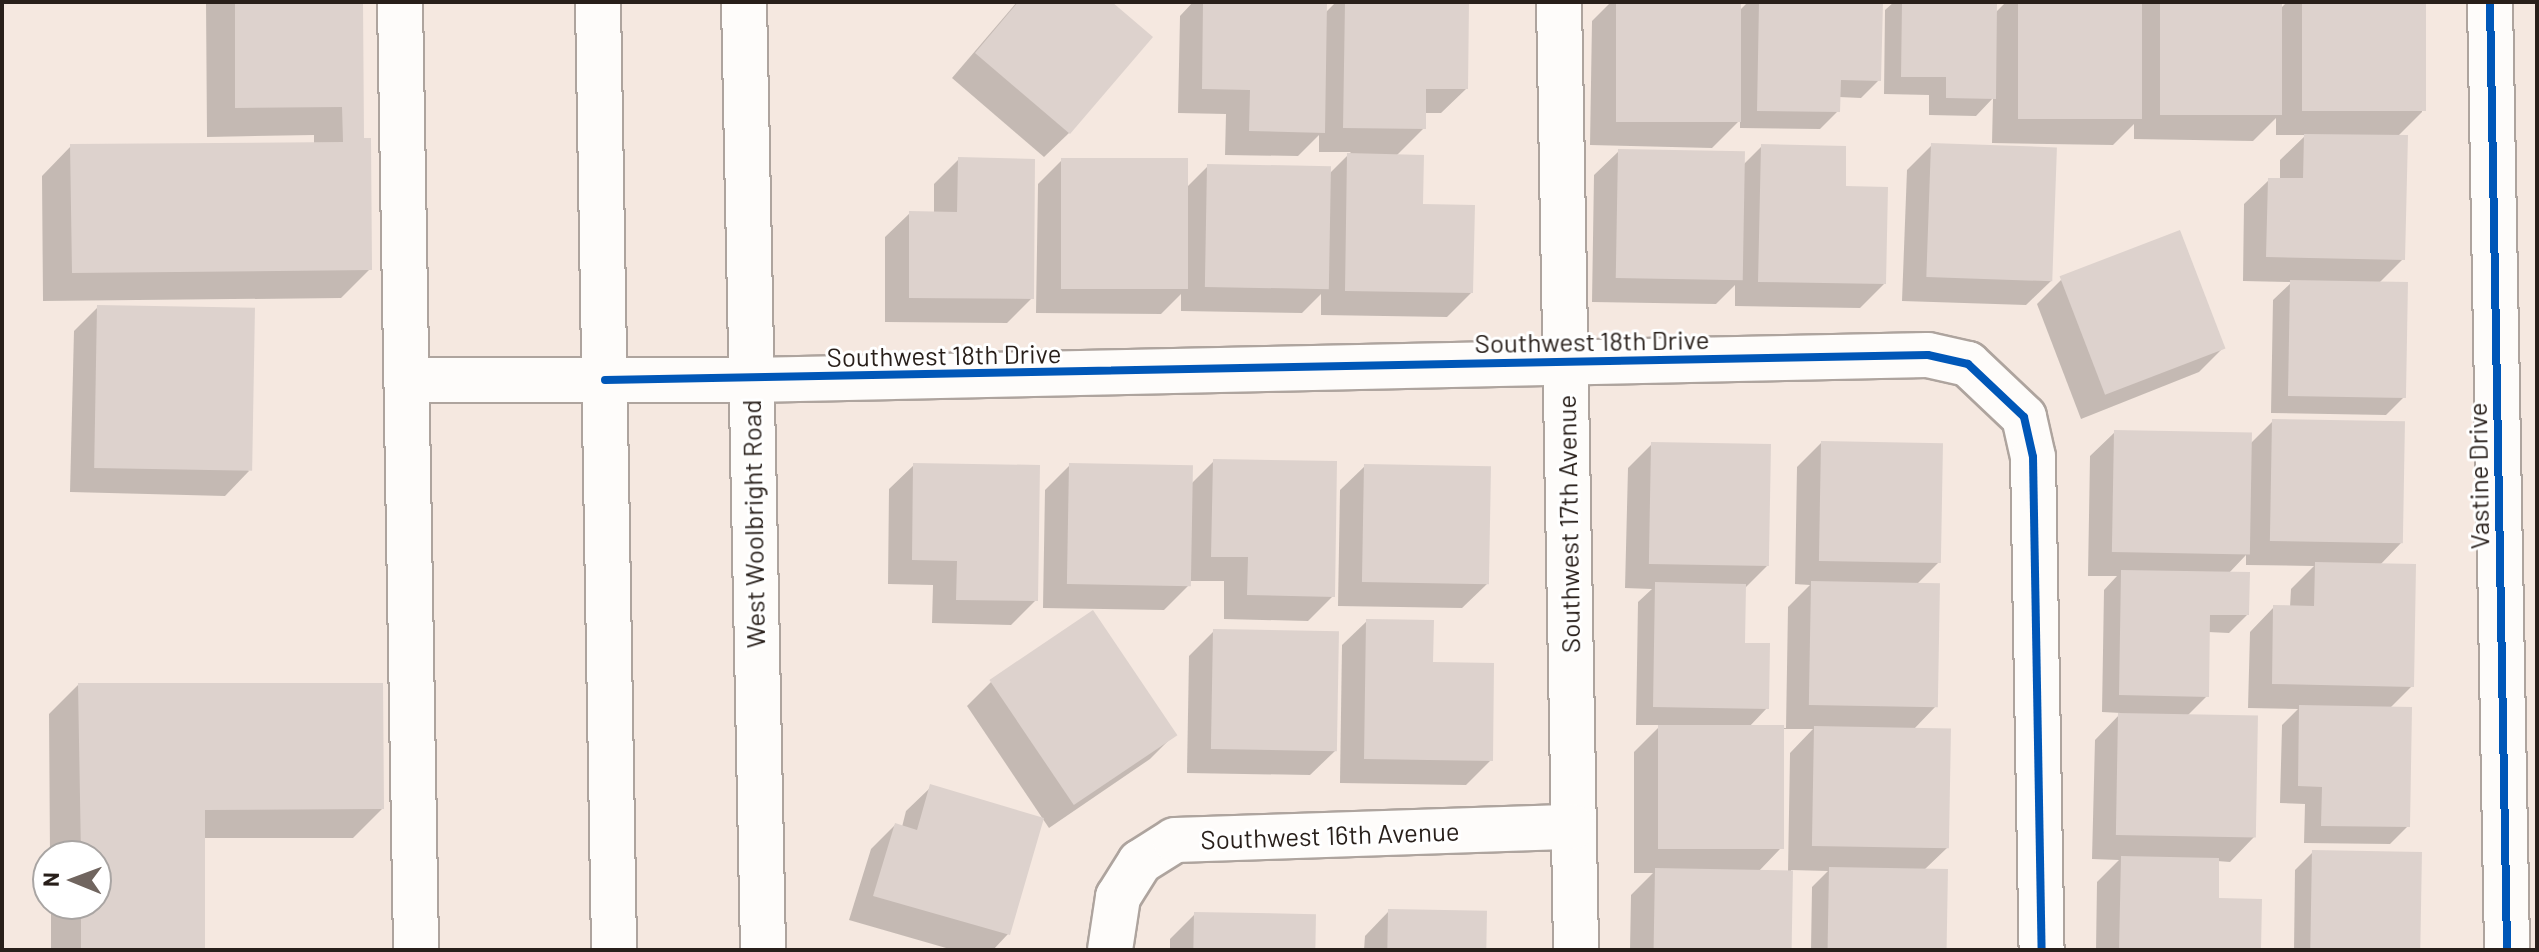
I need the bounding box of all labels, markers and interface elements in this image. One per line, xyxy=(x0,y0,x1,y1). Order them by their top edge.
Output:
street label: Southwest 18th Drive xyxy=(1474,323,1710,359)
street label: Southwest 18th Drive xyxy=(826,337,1062,373)
street label: Southwest 17th Avenue xyxy=(1550,395,1586,653)
street label: West Woolbright Road xyxy=(735,399,771,649)
street label: Vastine Drive xyxy=(2461,402,2495,550)
street label: Southwest 16th Avenue xyxy=(1200,815,1460,855)
north arrow xyxy=(32,840,112,920)
text: N xyxy=(37,872,63,887)

